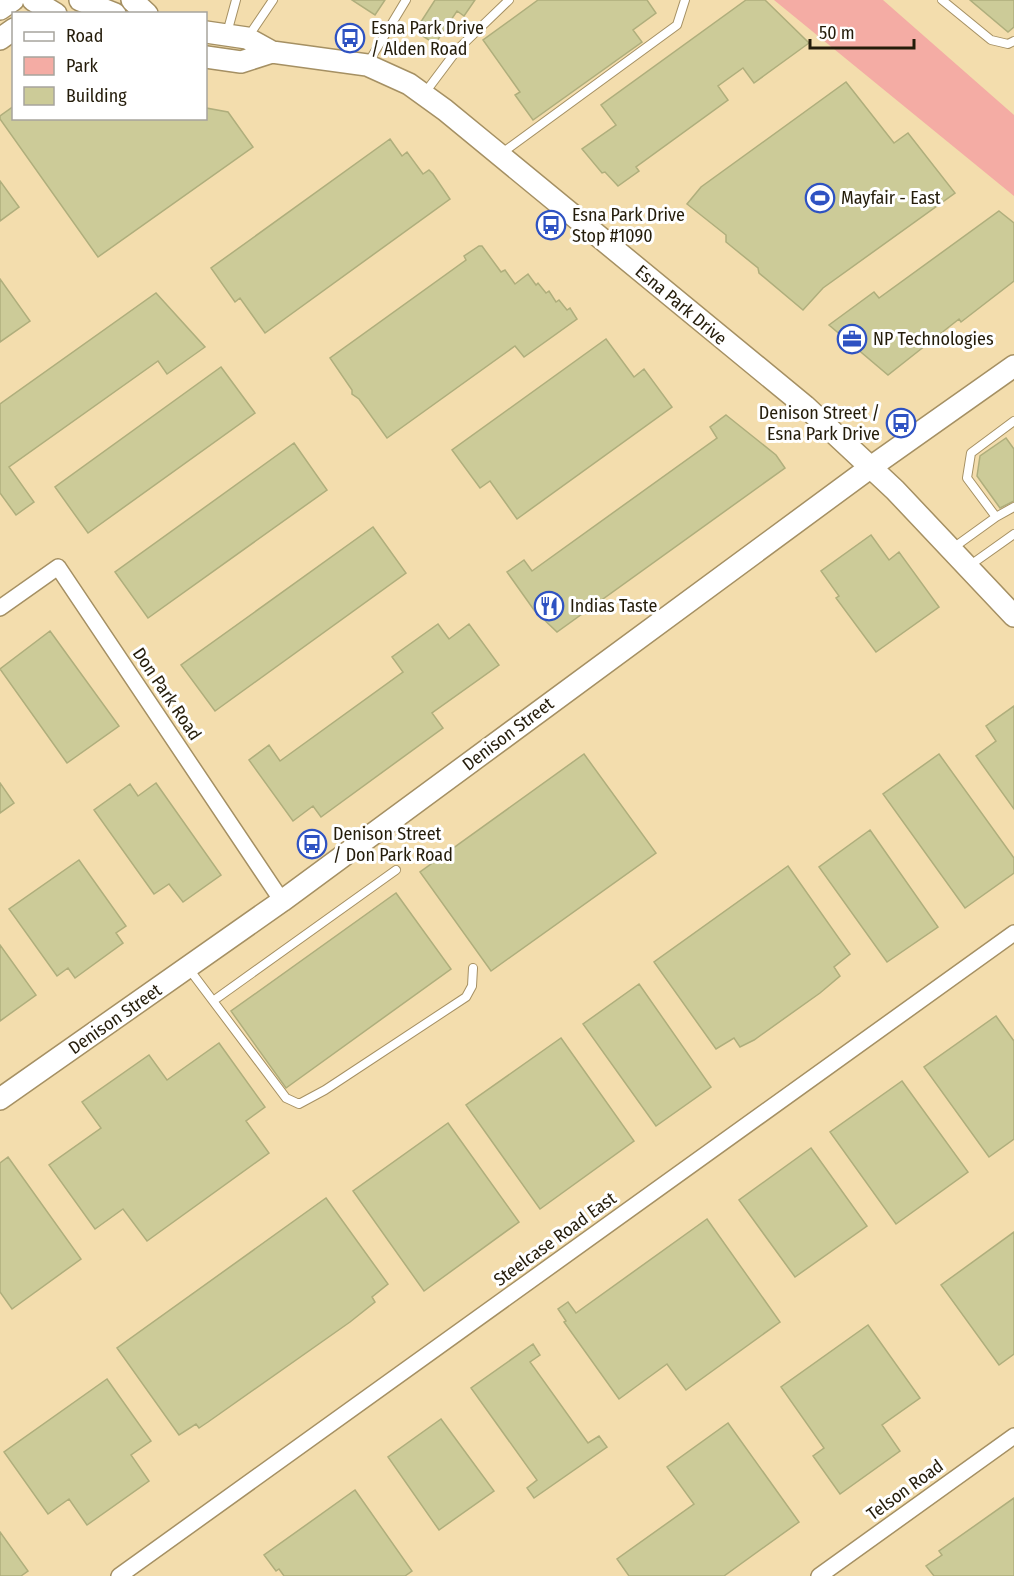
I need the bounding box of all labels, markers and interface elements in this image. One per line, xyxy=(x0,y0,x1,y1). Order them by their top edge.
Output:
legend xyxy=(12,12,207,120)
scale bar xyxy=(810,12,914,50)
place label: Esna Park Drive / Alden Road xyxy=(371,17,484,60)
bus stop icon: Esna Park Drive / Alden Road xyxy=(334,22,366,54)
text: 50 m xyxy=(819,22,855,44)
text: Road xyxy=(66,25,103,47)
text: Park xyxy=(66,55,99,77)
text: Building xyxy=(66,85,127,107)
sports icon: Mayfair - East xyxy=(804,182,836,214)
place label: Mayfair - East xyxy=(841,187,941,209)
place label: Esna Park Drive Stop #1090 xyxy=(572,204,685,247)
bus stop icon: Esna Park Drive Stop #1090 xyxy=(535,209,567,241)
street label: Esna Park Drive xyxy=(631,260,731,350)
office icon: NP Technologies xyxy=(836,323,868,355)
place label: NP Technologies xyxy=(873,328,994,350)
place label: Denison Street / Esna Park Drive xyxy=(759,402,880,445)
bus stop icon: Denison Street / Esna Park Drive xyxy=(885,407,917,439)
restaurant icon: Indias Taste xyxy=(533,590,565,622)
place label: Indias Taste xyxy=(570,595,657,617)
street label: Don Park Road xyxy=(128,643,206,745)
street label: Denison Street xyxy=(458,693,558,775)
place label: Denison Street / Don Park Road xyxy=(333,823,453,866)
bus stop icon: Denison Street / Don Park Road xyxy=(296,828,328,860)
street label: Denison Street xyxy=(64,979,166,1059)
street label: Steelcase Road East xyxy=(489,1187,621,1291)
street label: Telson Road xyxy=(862,1455,948,1525)

